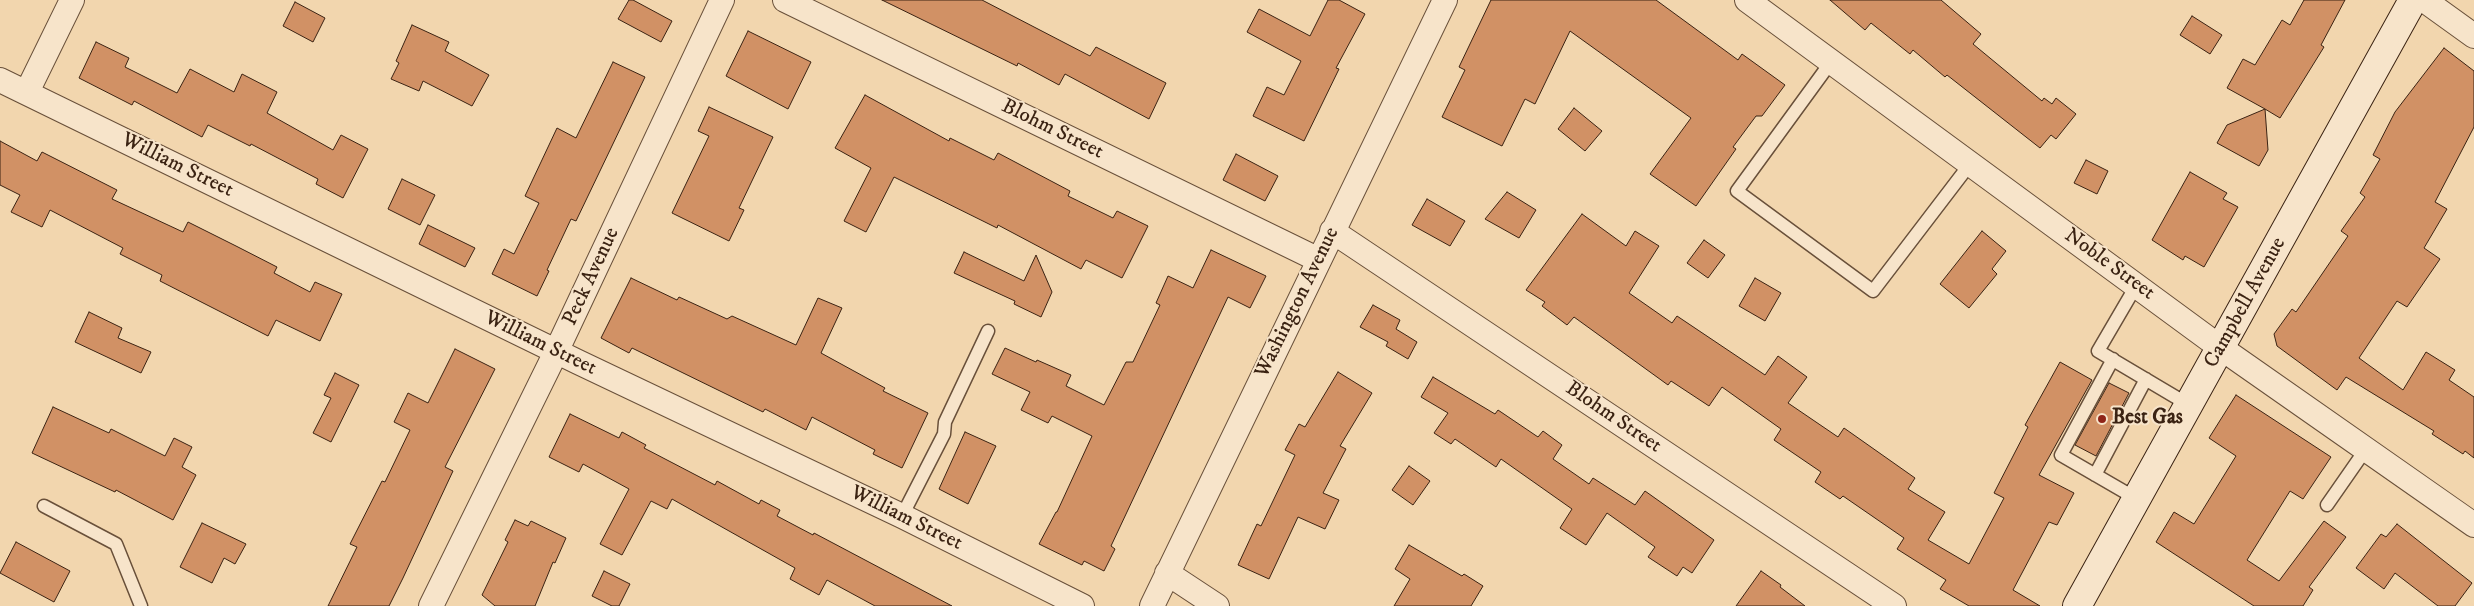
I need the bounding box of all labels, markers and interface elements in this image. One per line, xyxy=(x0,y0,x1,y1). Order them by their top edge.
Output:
street label: Blohm Street xyxy=(997,94,1107,166)
street label: William Street xyxy=(117,128,237,204)
street label: Peck Avenue xyxy=(558,224,626,330)
street label: Washington Avenue xyxy=(1251,224,1345,382)
street label: Noble Street xyxy=(2059,224,2159,306)
street label: Campbell Avenue xyxy=(2200,233,2292,373)
street label: William Street xyxy=(480,306,600,382)
street label: Blohm Street xyxy=(1560,377,1666,459)
place label: Best Gas xyxy=(2112,406,2183,432)
marker: Best Gas xyxy=(2096,413,2108,425)
street label: William Street xyxy=(846,481,966,557)

